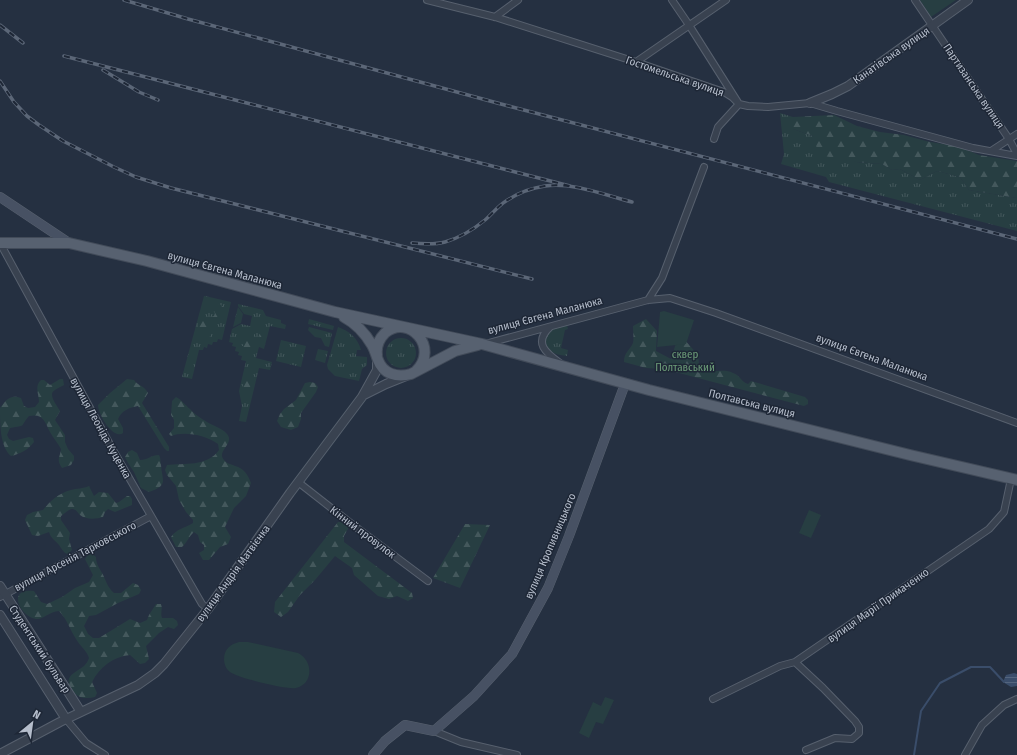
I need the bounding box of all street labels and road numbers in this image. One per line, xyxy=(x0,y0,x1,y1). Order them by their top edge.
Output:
street label: Канатівська вулиця xyxy=(850,24,932,87)
street label: Партизанська вулиця xyxy=(940,41,1007,131)
street label: Гостомельська вулиця xyxy=(624,54,726,99)
street label: вулиця Євгена Маланюка xyxy=(166,249,284,292)
street label: вулиця Євгена Маланюка xyxy=(486,294,604,337)
street label: вулиця Євгена Маланюка xyxy=(814,331,930,384)
street label: вулиця Леоніда Куценка xyxy=(67,375,134,481)
street label: Полтавська вулиця xyxy=(707,386,796,421)
street label: вулиця Кропивницького xyxy=(522,491,579,601)
street label: Кінний провулок xyxy=(327,503,399,562)
street label: вулиця Арсенія Тарковського xyxy=(12,519,139,594)
street label: вулиця Андрія Матвієнка xyxy=(194,522,273,624)
street label: вулиця Марії Примаченко xyxy=(825,565,932,645)
street label: Студентський бульвар xyxy=(6,603,73,696)

